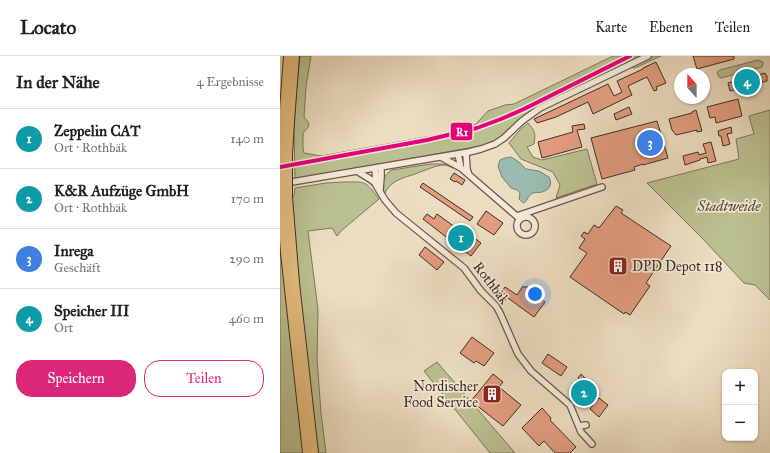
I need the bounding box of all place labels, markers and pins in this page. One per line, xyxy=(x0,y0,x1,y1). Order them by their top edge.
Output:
pin: 4 xyxy=(734,67,760,97)
pin: 3 xyxy=(637,128,663,158)
pin: 1 xyxy=(448,223,474,253)
building icon: DPD Depot 118 xyxy=(607,255,629,277)
place label: DPD Depot 118 xyxy=(632,258,723,275)
place label: Nordischer Food Service xyxy=(403,378,479,411)
pin: 2 xyxy=(571,378,597,408)
building icon: Nordischer Food Service xyxy=(481,383,503,405)

